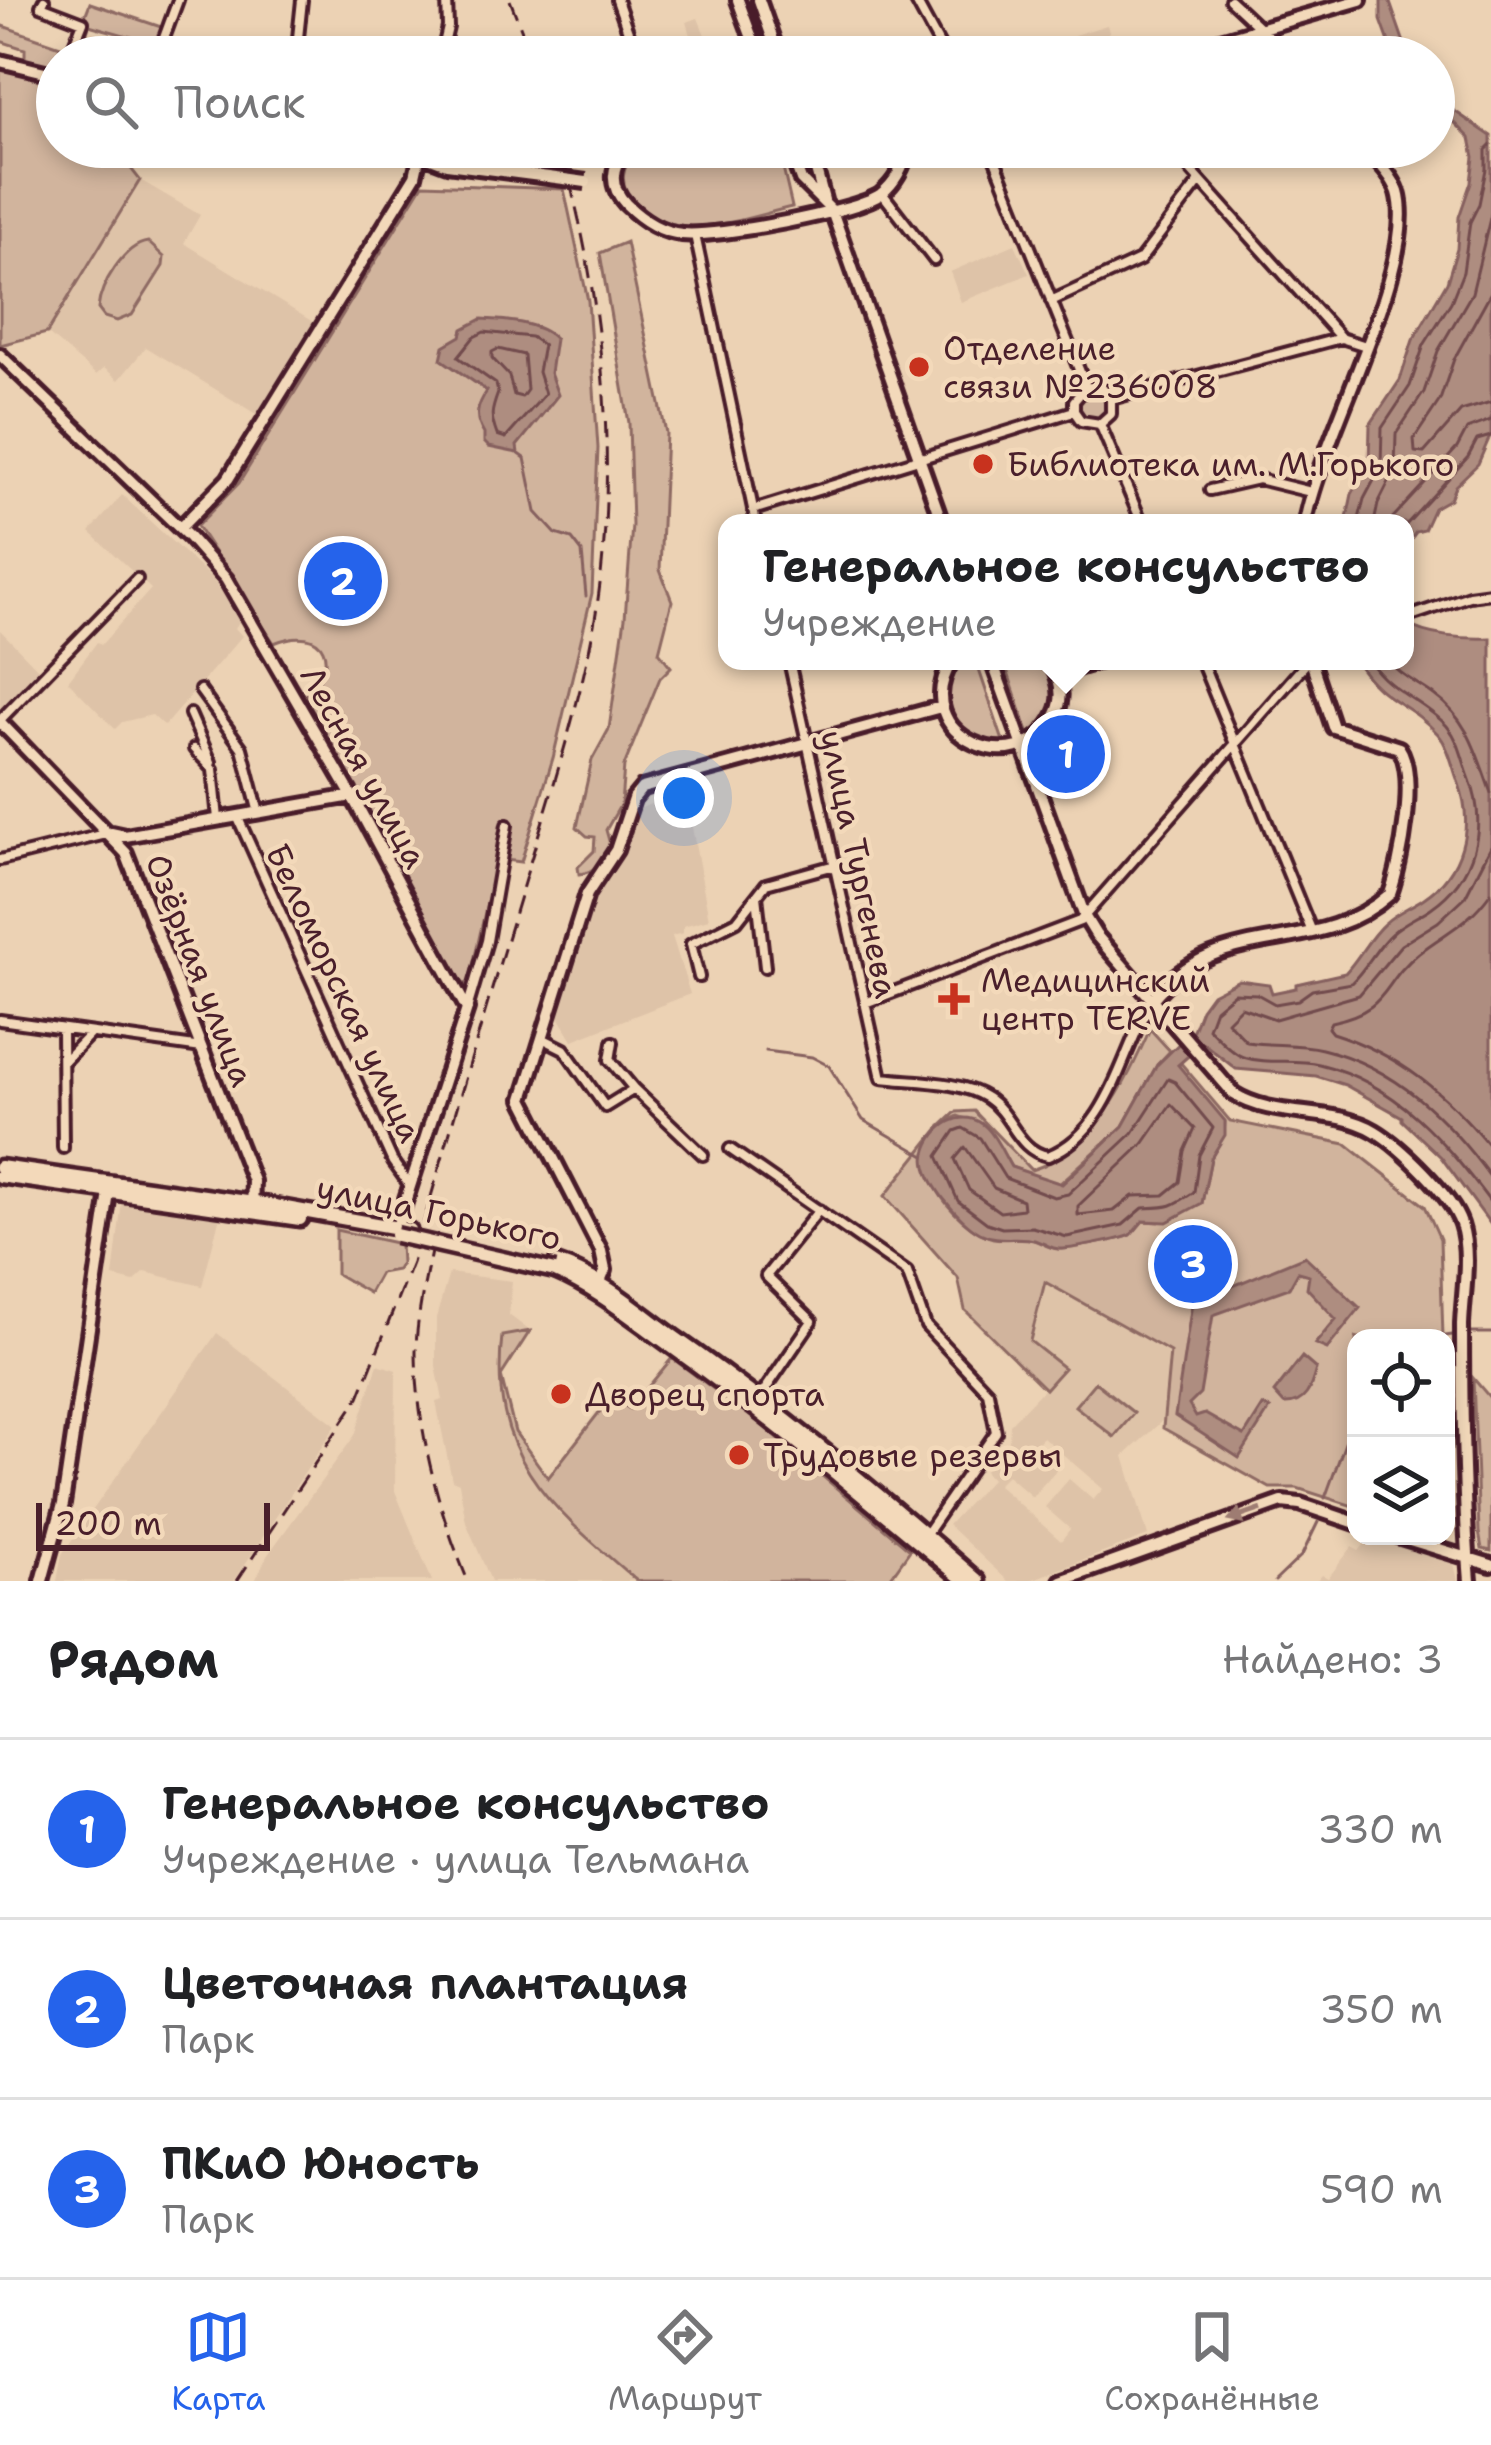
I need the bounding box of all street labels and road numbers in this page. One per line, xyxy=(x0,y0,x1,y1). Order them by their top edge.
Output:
street label: Лесная улица xyxy=(290,658,438,876)
street label: улица Тургенева xyxy=(809,726,909,1002)
street label: Беломорская улица xyxy=(255,836,433,1150)
street label: Озёрная улица xyxy=(135,847,265,1093)
street label: улица Горького xyxy=(313,1165,565,1261)

